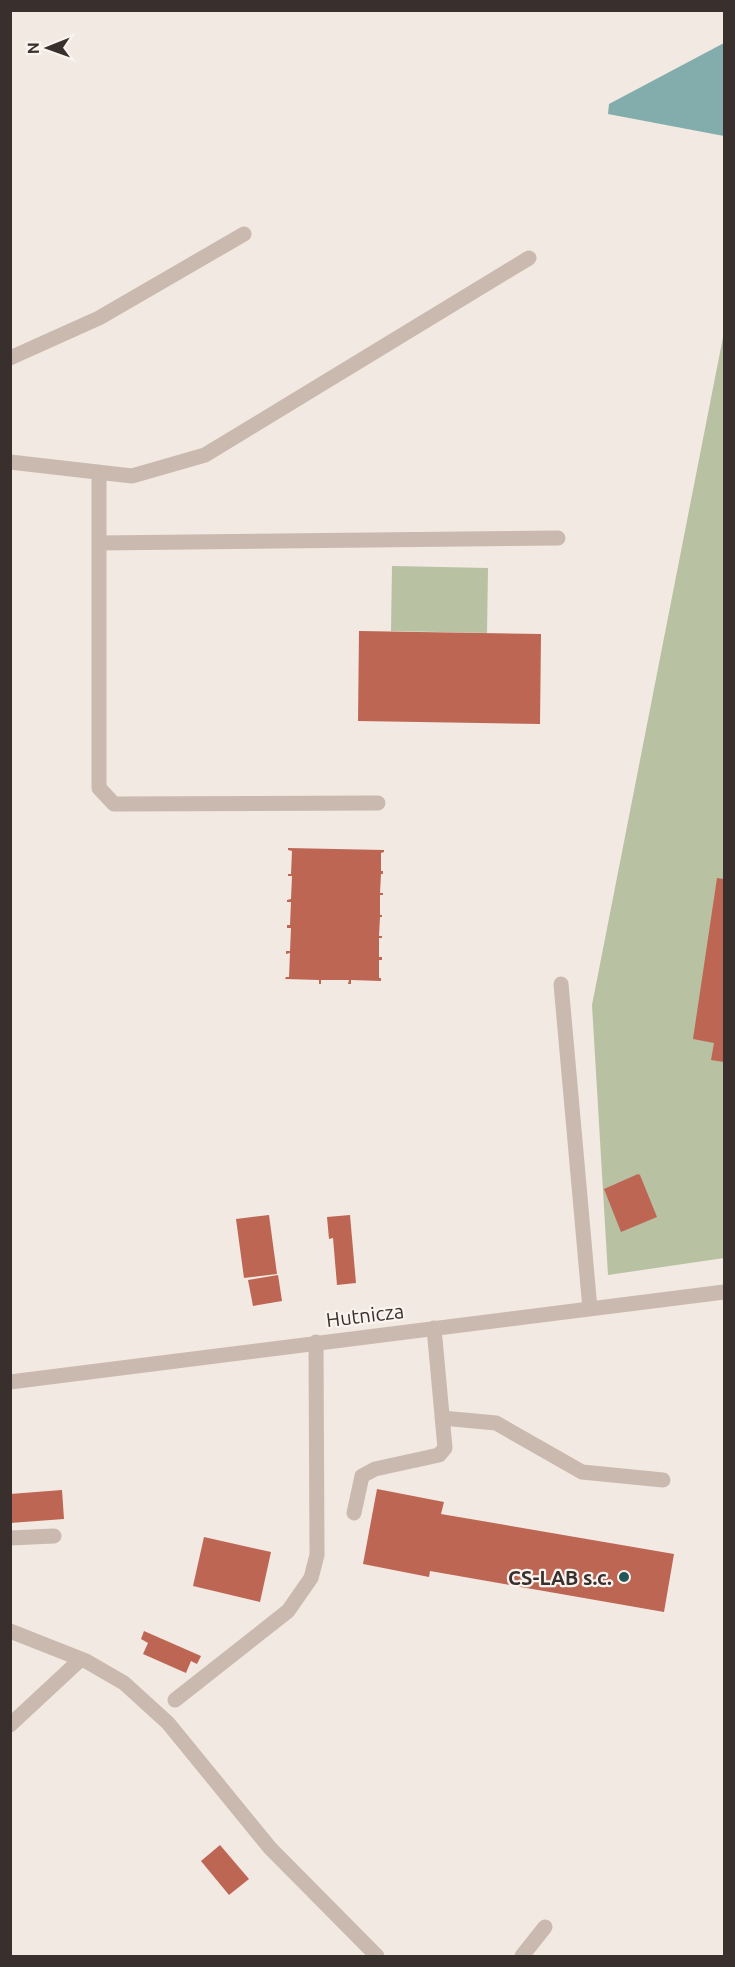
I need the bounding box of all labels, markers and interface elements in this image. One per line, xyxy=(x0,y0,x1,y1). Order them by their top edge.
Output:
north arrow xyxy=(18,18,78,78)
text: N xyxy=(24,42,42,54)
street label: Hutnicza xyxy=(325,1299,405,1331)
place label: CS-LAB s.c. xyxy=(508,1566,612,1589)
marker: CS-LAB s.c. xyxy=(617,1570,631,1584)

